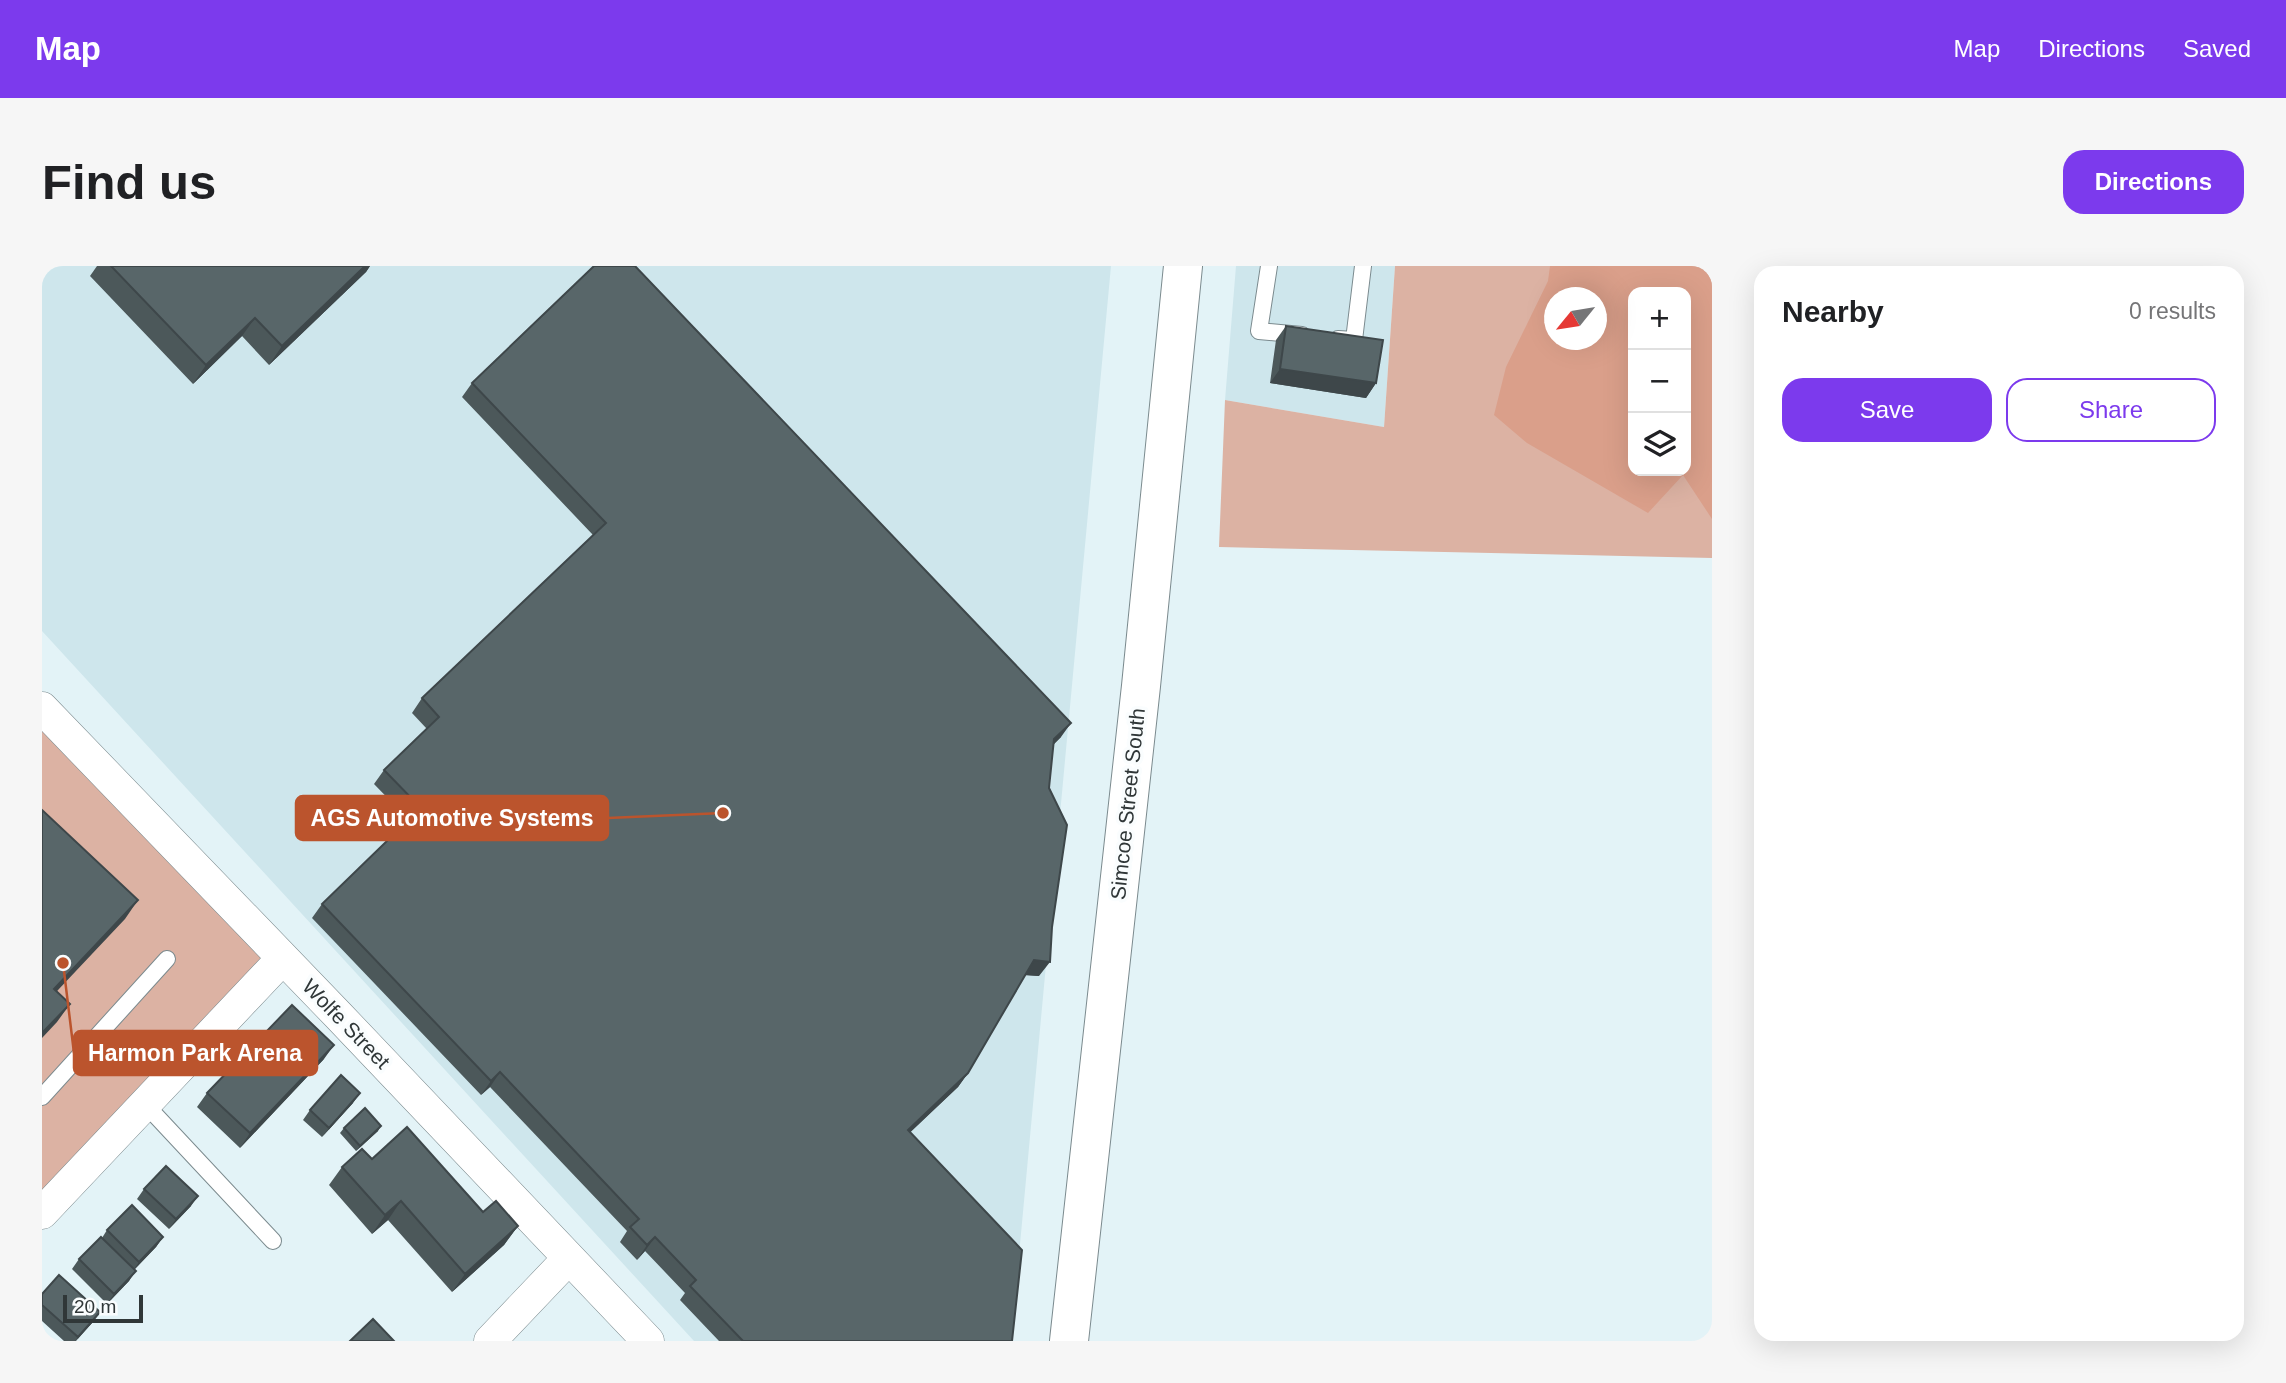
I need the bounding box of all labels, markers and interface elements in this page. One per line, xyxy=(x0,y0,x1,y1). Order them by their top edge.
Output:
text: Map xyxy=(35,30,101,67)
text: Map xyxy=(1954,35,2000,62)
text: Directions xyxy=(2038,35,2145,62)
text: Saved xyxy=(2183,35,2251,62)
button: Directions xyxy=(2063,150,2244,214)
text: Find us xyxy=(42,155,216,209)
north arrow xyxy=(1544,287,1607,350)
map controls xyxy=(1628,287,1691,476)
button: + xyxy=(1628,287,1691,350)
text: Nearby xyxy=(1782,295,1884,328)
text: 0 results xyxy=(2129,298,2216,324)
button: − xyxy=(1628,350,1691,413)
button: Save xyxy=(1782,378,1992,442)
button: Share xyxy=(2006,378,2216,442)
button: layers xyxy=(1628,413,1691,476)
street label: Simcoe Street South xyxy=(1106,707,1149,901)
callout: AGS Automotive Systems xyxy=(296,796,608,840)
text: AGS Automotive Systems xyxy=(311,805,593,831)
street label: Wolfe Street xyxy=(298,974,395,1073)
callout: Harmon Park Arena xyxy=(74,1031,317,1075)
text: Harmon Park Arena xyxy=(88,1040,302,1066)
scale bar xyxy=(63,1292,144,1324)
text: 20 m xyxy=(74,1296,116,1317)

